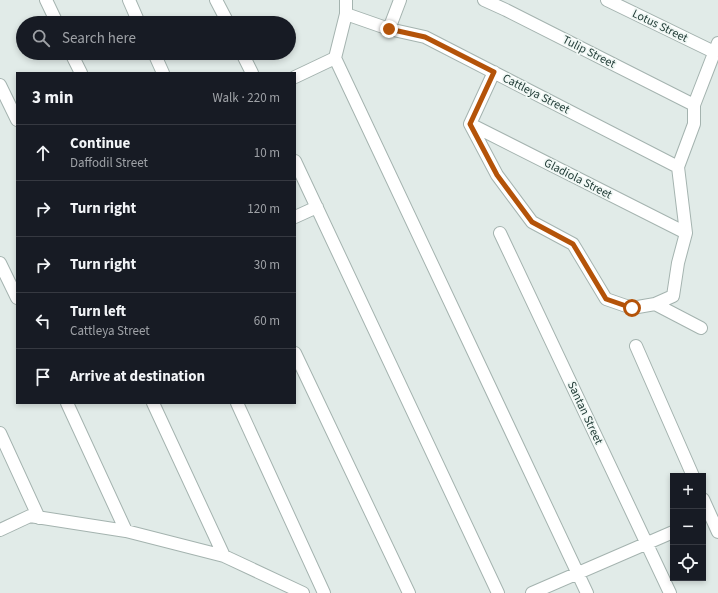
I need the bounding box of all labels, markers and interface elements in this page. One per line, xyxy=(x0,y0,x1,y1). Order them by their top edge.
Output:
street label: Lotus Street xyxy=(629,5,691,47)
search box xyxy=(16,16,296,60)
route end xyxy=(380,20,398,38)
icon: search xyxy=(30,27,52,49)
text: Search here xyxy=(62,28,136,49)
street label: Tulip Street xyxy=(560,31,618,73)
street label: Cattleya Street xyxy=(499,70,573,118)
text: 3 min xyxy=(32,86,73,110)
text: Walk · 220 m xyxy=(212,89,280,107)
text: Continue xyxy=(70,133,130,154)
icon: ahead xyxy=(32,142,54,164)
text: 10 m xyxy=(254,144,280,162)
text: Daffodil Street xyxy=(70,154,148,172)
street label: Gladiola Street xyxy=(541,155,615,203)
icon: right xyxy=(32,198,54,220)
text: Turn right xyxy=(70,198,136,219)
text: 120 m xyxy=(247,200,280,218)
icon: right xyxy=(32,254,54,276)
text: Turn right xyxy=(70,254,136,275)
text: 30 m xyxy=(254,256,280,274)
route start xyxy=(623,299,641,317)
text: Turn left xyxy=(70,301,126,322)
icon: left xyxy=(32,310,54,332)
text: 60 m xyxy=(254,312,280,330)
text: Cattleya Street xyxy=(70,322,150,340)
icon: arrive xyxy=(32,366,54,388)
text: Arrive at destination xyxy=(70,366,205,387)
street label: Santan Street xyxy=(563,379,607,447)
map controls xyxy=(670,473,706,581)
button: + xyxy=(670,473,706,509)
button: − xyxy=(670,509,706,545)
button: locate xyxy=(670,545,706,581)

